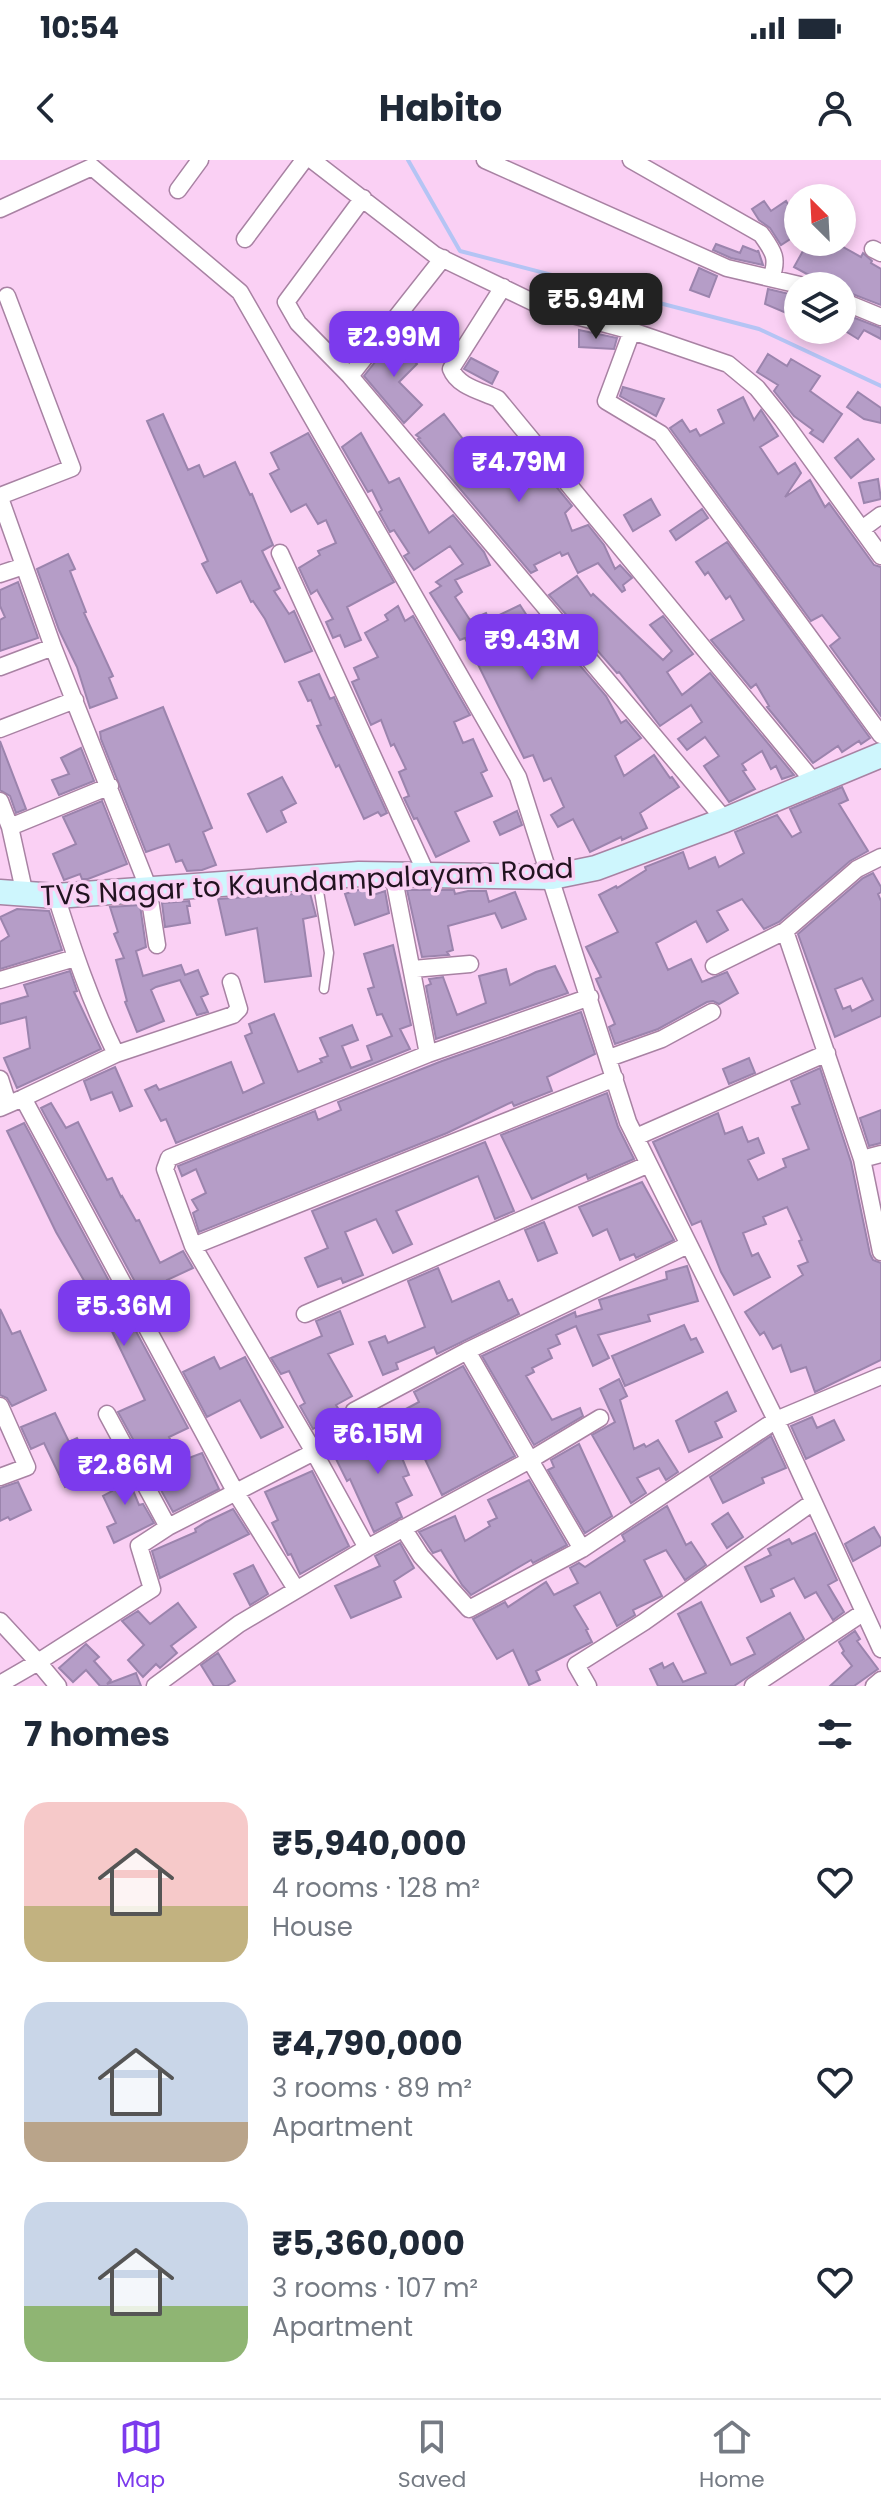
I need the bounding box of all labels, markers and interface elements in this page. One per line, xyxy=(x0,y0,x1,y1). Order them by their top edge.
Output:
text: 10:54 xyxy=(40,6,119,49)
text: Habito xyxy=(379,83,502,134)
icon: back xyxy=(24,86,68,130)
icon: person xyxy=(813,86,857,130)
north arrow xyxy=(784,184,856,256)
map controls xyxy=(784,184,856,344)
button: layers xyxy=(784,272,856,344)
pin: ₹5.94M xyxy=(531,273,661,341)
text: ₹5.94M xyxy=(547,281,645,317)
pin: ₹2.99M xyxy=(329,311,459,379)
text: ₹2.99M xyxy=(347,319,441,355)
pin: ₹4.79M xyxy=(454,436,584,504)
text: ₹4.79M xyxy=(472,444,566,480)
pin: ₹9.43M xyxy=(467,614,597,682)
text: ₹9.43M xyxy=(484,622,580,658)
street label: TVS Nagar to Kaundampalayam Road xyxy=(40,849,574,915)
pin: ₹5.36M xyxy=(59,1280,189,1348)
text: ₹5.36M xyxy=(76,1288,172,1324)
pin: ₹6.15M xyxy=(313,1408,443,1476)
text: ₹6.15M xyxy=(333,1416,423,1452)
pin: ₹2.86M xyxy=(60,1439,190,1507)
text: ₹2.86M xyxy=(77,1447,173,1483)
text: 7 homes xyxy=(24,1710,170,1758)
icon: filters xyxy=(813,1712,857,1756)
text: ₹5,940,000 xyxy=(272,1819,467,1867)
icon: home xyxy=(88,1834,184,1930)
icon: heart xyxy=(813,1860,857,1904)
text: 4 rooms · 128 m² xyxy=(272,1870,480,1906)
text: House xyxy=(272,1909,353,1945)
text: ₹4,790,000 xyxy=(272,2019,463,2067)
icon: home xyxy=(88,2034,184,2130)
icon: heart xyxy=(813,2060,857,2104)
text: 3 rooms · 89 m² xyxy=(272,2070,472,2106)
text: Apartment xyxy=(272,2109,413,2145)
text: ₹5,360,000 xyxy=(272,2219,465,2267)
icon: home xyxy=(88,2234,184,2330)
icon: heart xyxy=(813,2260,857,2304)
text: 3 rooms · 107 m² xyxy=(272,2270,478,2306)
text: Apartment xyxy=(272,2309,413,2345)
tab: Map xyxy=(116,2415,165,2496)
tab: Saved xyxy=(398,2415,466,2496)
tab: Home xyxy=(699,2415,765,2496)

